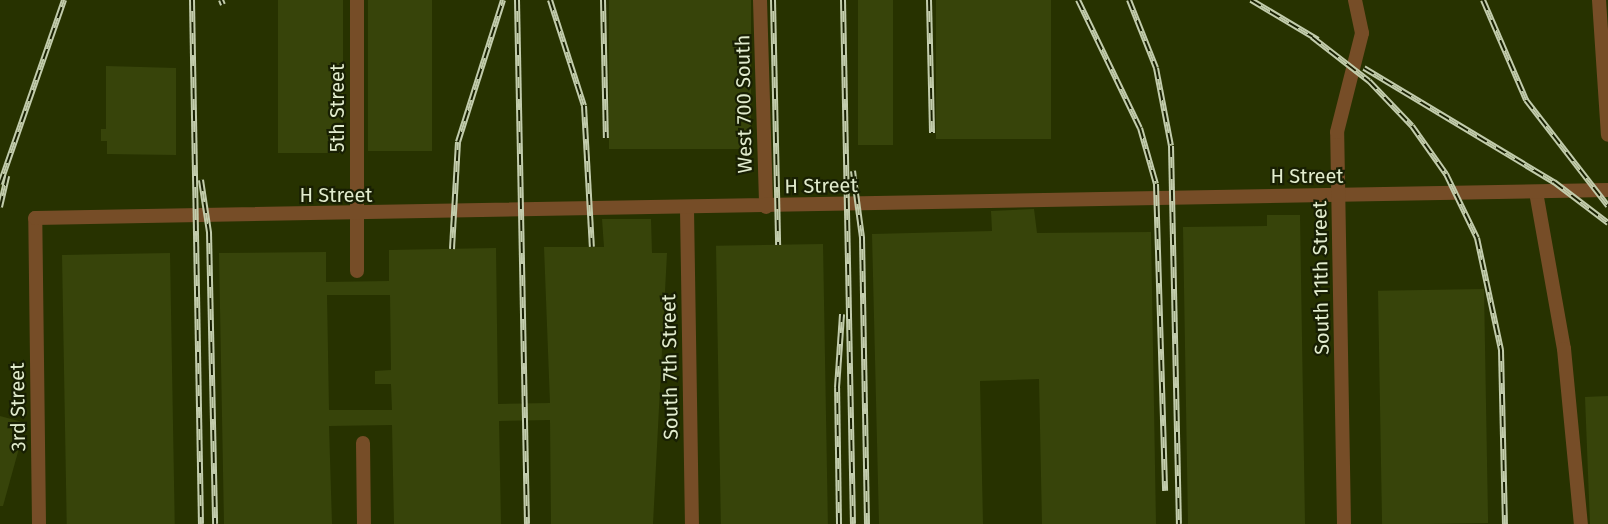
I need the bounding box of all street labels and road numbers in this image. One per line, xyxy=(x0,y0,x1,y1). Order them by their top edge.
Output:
street label: West 700 South xyxy=(731,35,757,173)
street label: 5th Street xyxy=(325,64,349,152)
street label: H Street xyxy=(1270,164,1344,188)
street label: H Street xyxy=(784,173,858,199)
street label: H Street xyxy=(299,183,373,207)
street label: South 11th Street xyxy=(1308,201,1334,355)
street label: South 7th Street xyxy=(657,294,683,440)
street label: 3rd Street xyxy=(5,362,31,452)

